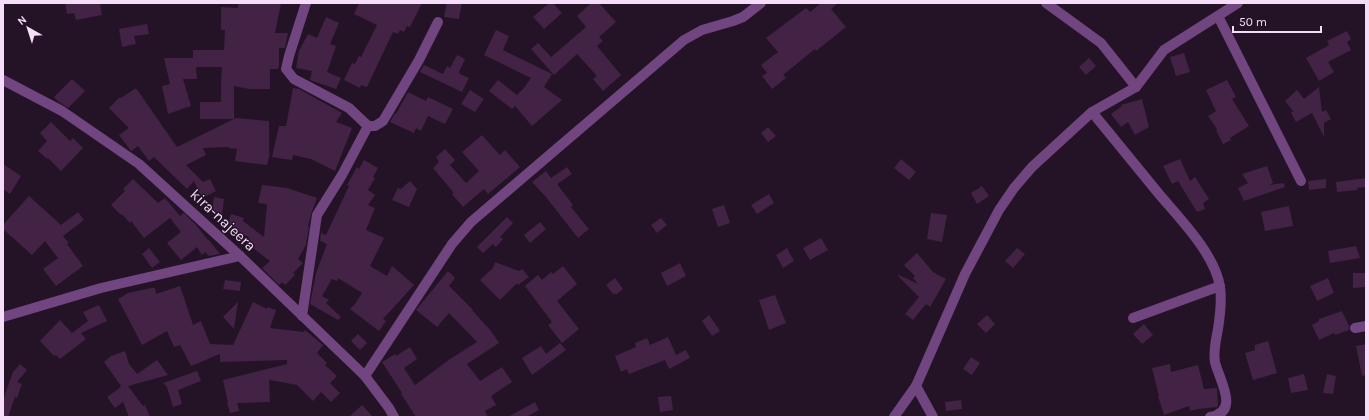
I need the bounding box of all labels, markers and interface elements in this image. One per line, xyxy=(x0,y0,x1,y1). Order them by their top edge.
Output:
north arrow xyxy=(8,8,48,48)
scale bar xyxy=(1233,8,1321,34)
text: N xyxy=(15,13,29,28)
text: 50 m xyxy=(1239,15,1267,29)
street label: kira-najeera xyxy=(187,185,259,255)

